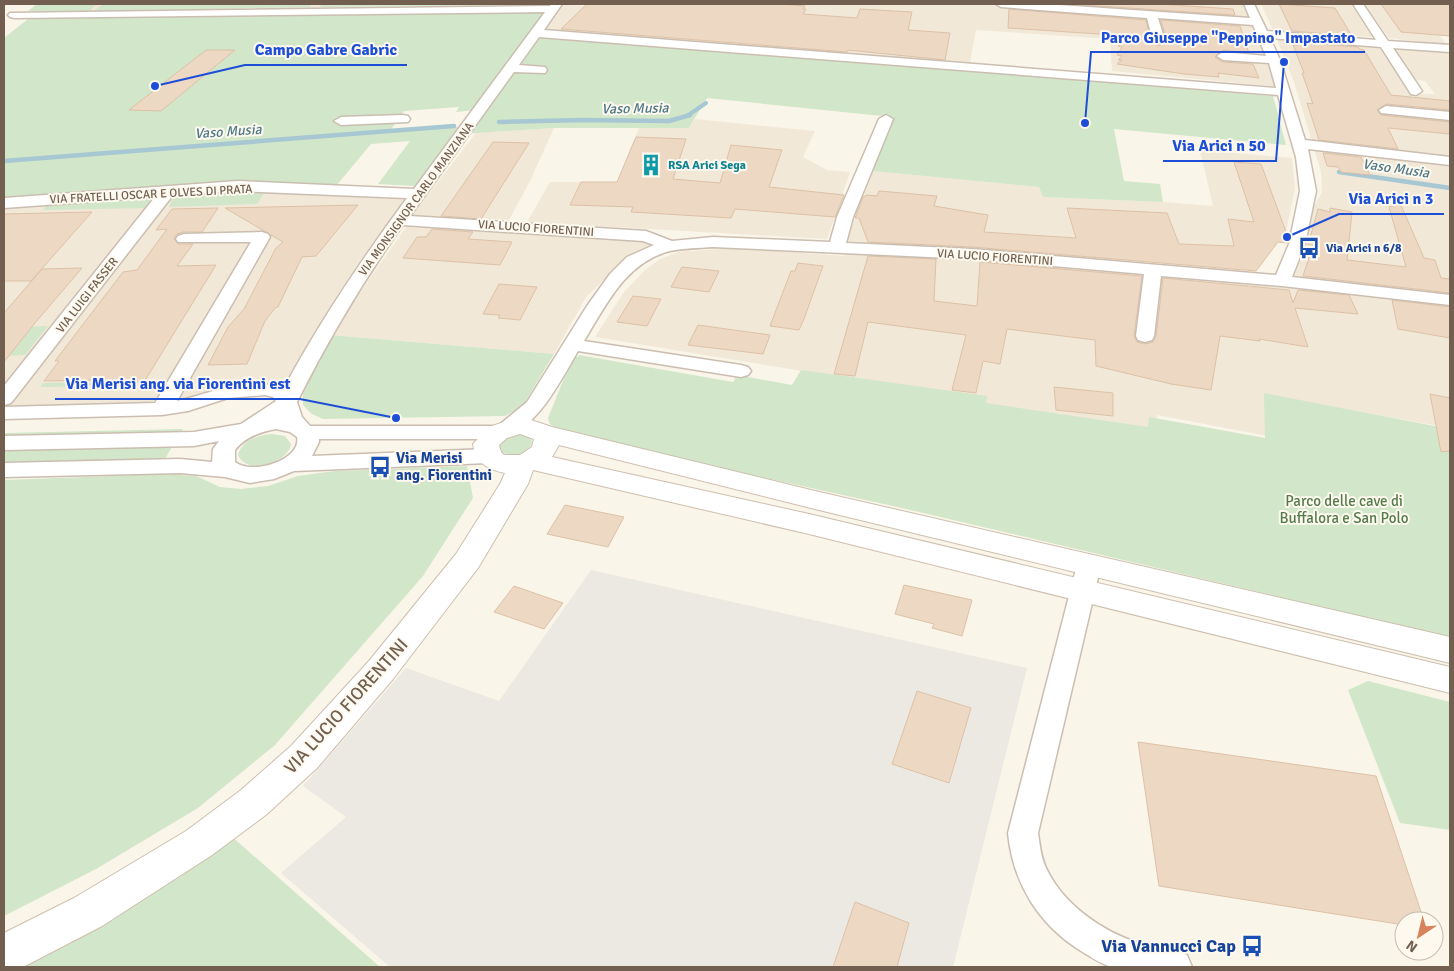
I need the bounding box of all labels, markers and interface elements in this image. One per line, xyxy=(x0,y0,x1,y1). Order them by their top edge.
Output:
callout: Parco Giuseppe "Peppino" Impastato xyxy=(1091,21,1365,52)
text: Parco Giuseppe "Peppino" Impastato xyxy=(1101,28,1355,48)
callout: Campo Gabre Gabric xyxy=(245,34,407,65)
text: Campo Gabre Gabric xyxy=(255,40,398,60)
water label: Vaso Musia xyxy=(601,99,670,118)
street label: VIA MONSIGNOR CARLO MANZIANA xyxy=(356,119,478,279)
water label: Vaso Musia xyxy=(194,121,263,142)
callout: Via Arici n 50 xyxy=(1163,130,1276,161)
text: Via Arici n 50 xyxy=(1172,136,1266,156)
building icon: RSA Arici Sega xyxy=(638,152,664,178)
water label: Vaso Musia xyxy=(1362,155,1431,182)
place label: RSA Arici Sega xyxy=(668,158,746,173)
street label: VIA FRATELLI OSCAR E OLVES DI PRATA xyxy=(49,182,253,207)
callout: Via Arici n 3 xyxy=(1339,183,1444,214)
text: Via Arici n 3 xyxy=(1349,189,1433,209)
street label: VIA LUCIO FIORENTINI xyxy=(477,217,595,240)
bus stop icon: Via Arici n 6/8 xyxy=(1296,235,1322,261)
place label: Via Arici n 6/8 xyxy=(1326,241,1402,256)
street label: VIA LUCIO FIORENTINI xyxy=(936,246,1054,269)
street label: VIA LUIGI FASSER xyxy=(53,254,122,336)
callout: Via Merisi ang. via Fiorentini est xyxy=(55,368,300,399)
text: Via Merisi ang. via Fiorentini est xyxy=(65,374,291,394)
place label: Via Merisi ang. Fiorentini xyxy=(396,449,492,484)
bus stop icon: Via Merisi ang. Fiorentini xyxy=(367,454,393,480)
park label: Parco delle cave di Buffalora e San Polo xyxy=(1279,492,1409,527)
street label: VIA LUCIO FIORENTINI xyxy=(279,634,413,778)
north arrow xyxy=(1394,911,1444,961)
bus stop icon: Via Vannucci Cap xyxy=(1239,933,1265,959)
place label: Via Vannucci Cap xyxy=(1101,935,1236,957)
text: N xyxy=(1403,936,1421,956)

